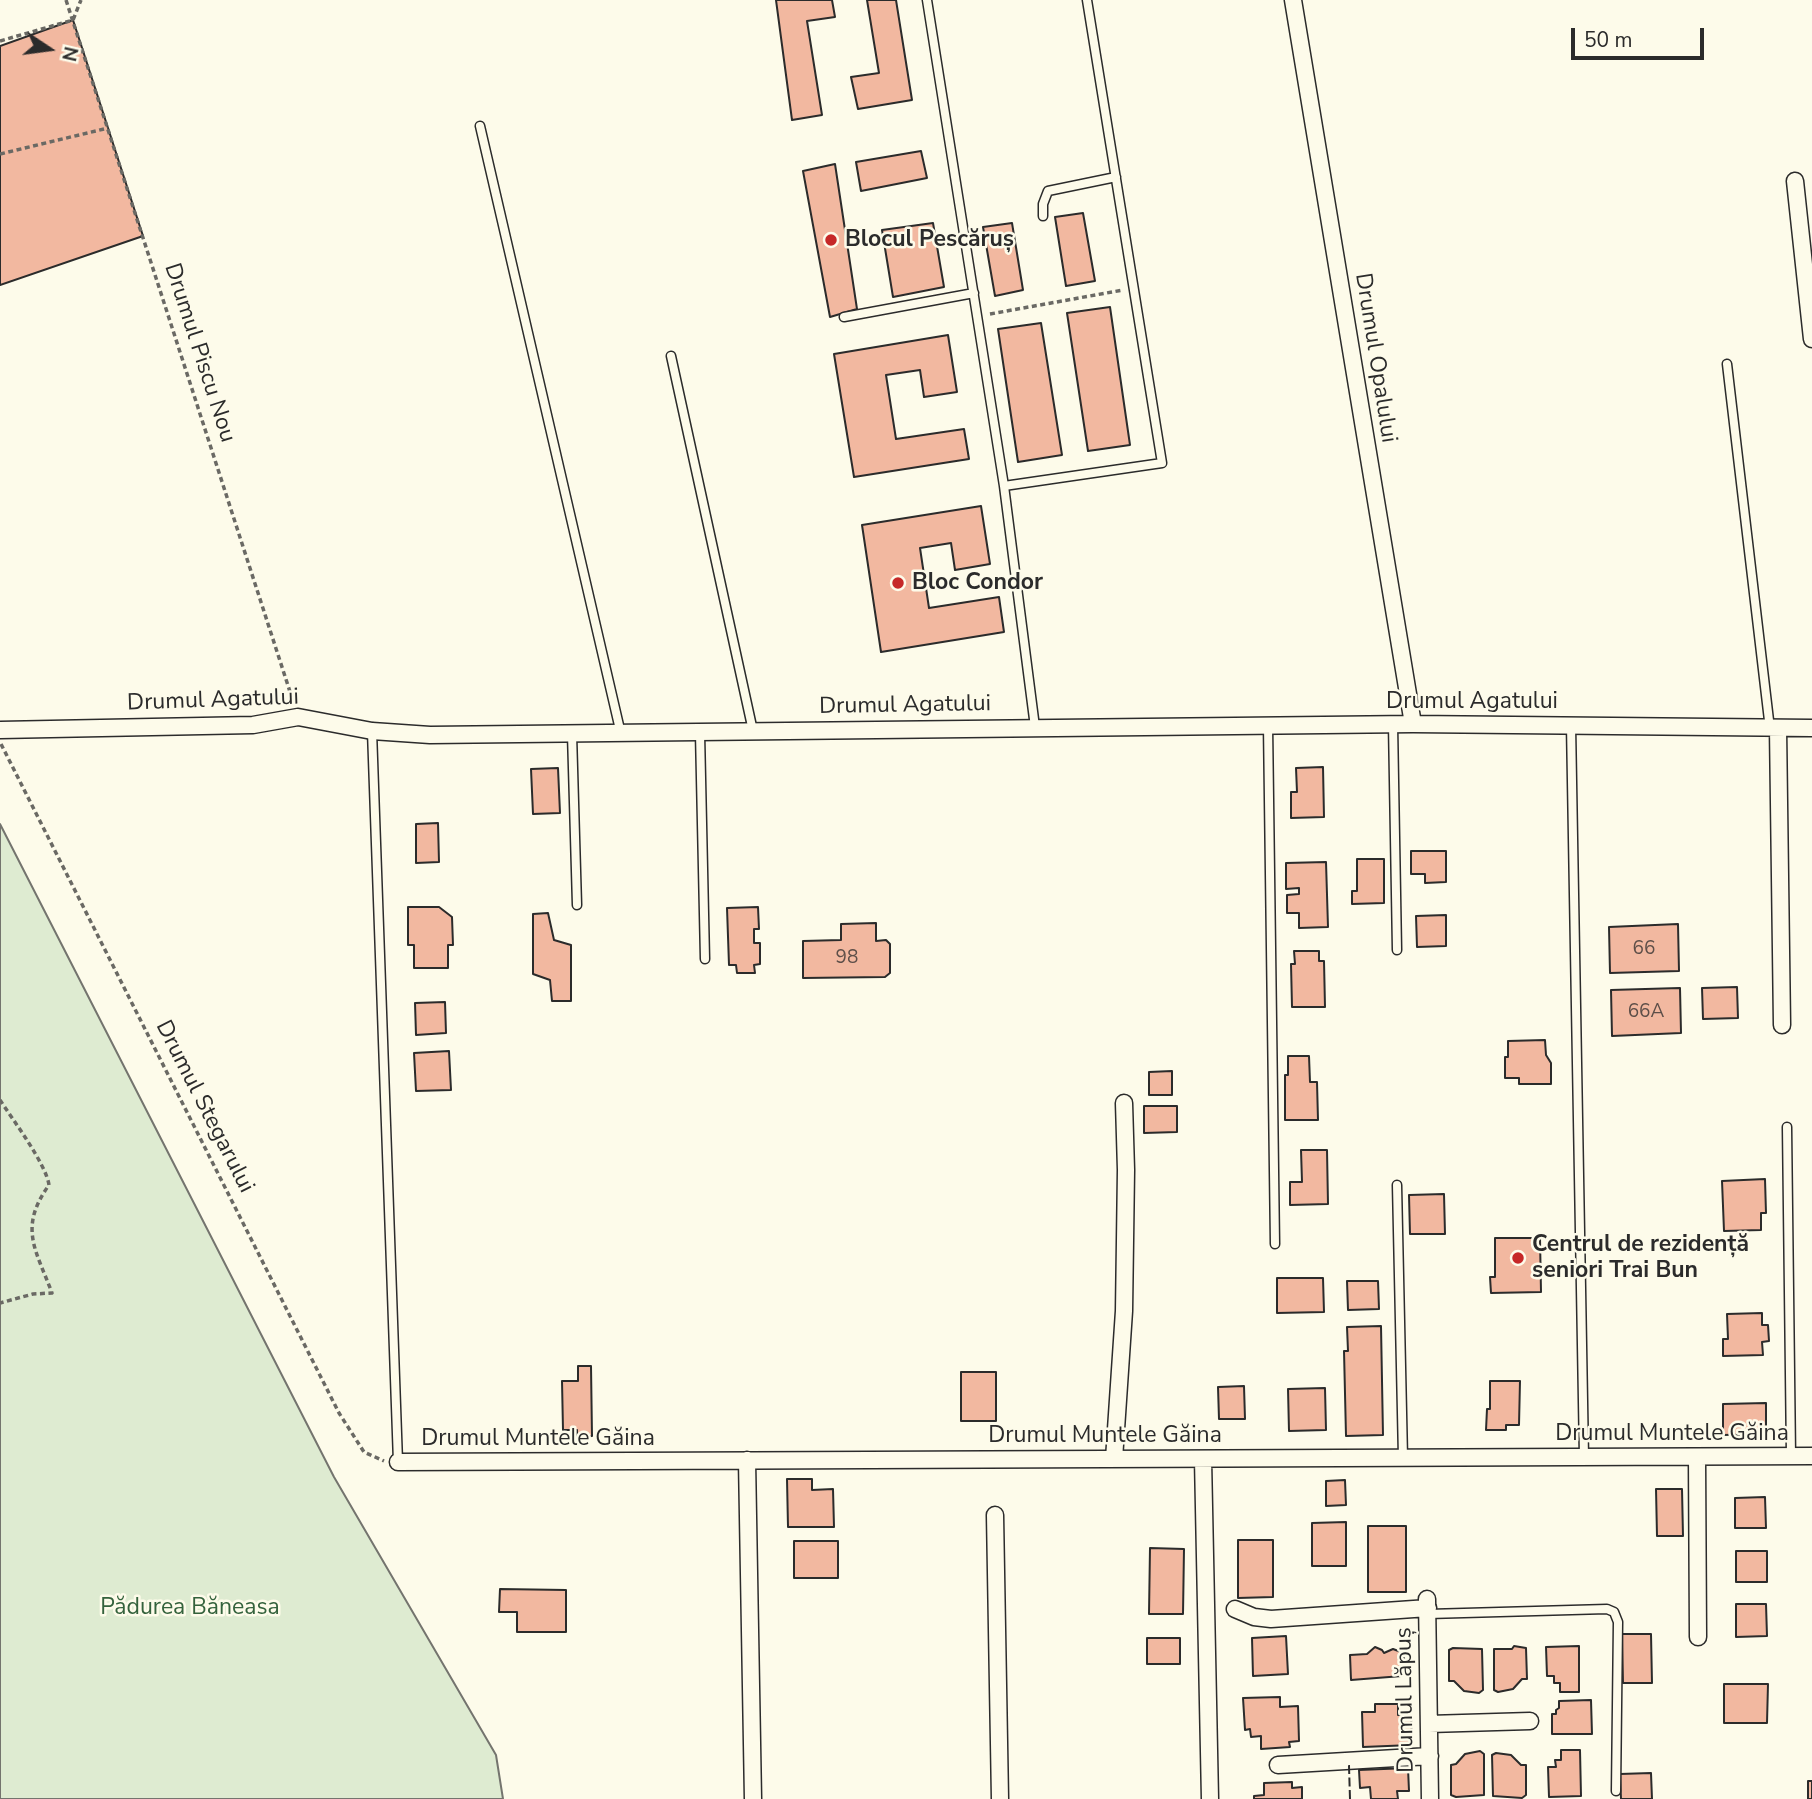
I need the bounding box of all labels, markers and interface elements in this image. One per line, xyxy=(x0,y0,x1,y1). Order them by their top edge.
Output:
north arrow xyxy=(14,14,84,84)
scale bar xyxy=(1574,14,1707,58)
text: 50 m xyxy=(1584,26,1633,54)
text: N xyxy=(55,44,84,64)
place label: Blocul Pescăruș xyxy=(845,226,1014,254)
marker: Blocul Pescăruș xyxy=(823,232,839,248)
street label: Drumul Piscu Nou xyxy=(157,260,241,446)
street label: Drumul Opalului xyxy=(1348,271,1402,445)
place label: Bloc Condor xyxy=(912,569,1043,597)
marker: Bloc Condor xyxy=(890,575,906,591)
street label: Drumul Agatului xyxy=(127,684,299,718)
street label: Drumul Agatului xyxy=(1386,688,1558,716)
street label: Drumul Agatului xyxy=(819,691,991,721)
house number: 66 xyxy=(1633,938,1655,960)
house number: 98 xyxy=(836,947,858,969)
house number: 66A xyxy=(1628,1001,1664,1023)
street label: Drumul Stegarului xyxy=(149,1016,259,1198)
place label: Centrul de rezidență seniori Trai Bun xyxy=(1532,1231,1749,1285)
marker: Centrul de rezidență seniori Trai Bun xyxy=(1510,1250,1526,1266)
street label: Drumul Muntele Găina xyxy=(1555,1420,1789,1448)
street label: Drumul Muntele Găina xyxy=(988,1422,1222,1450)
street label: Drumul Muntele Găina xyxy=(421,1425,655,1453)
park label: Pădurea Băneasa xyxy=(100,1594,280,1622)
street label: Drumul Lăpuș xyxy=(1391,1627,1421,1773)

